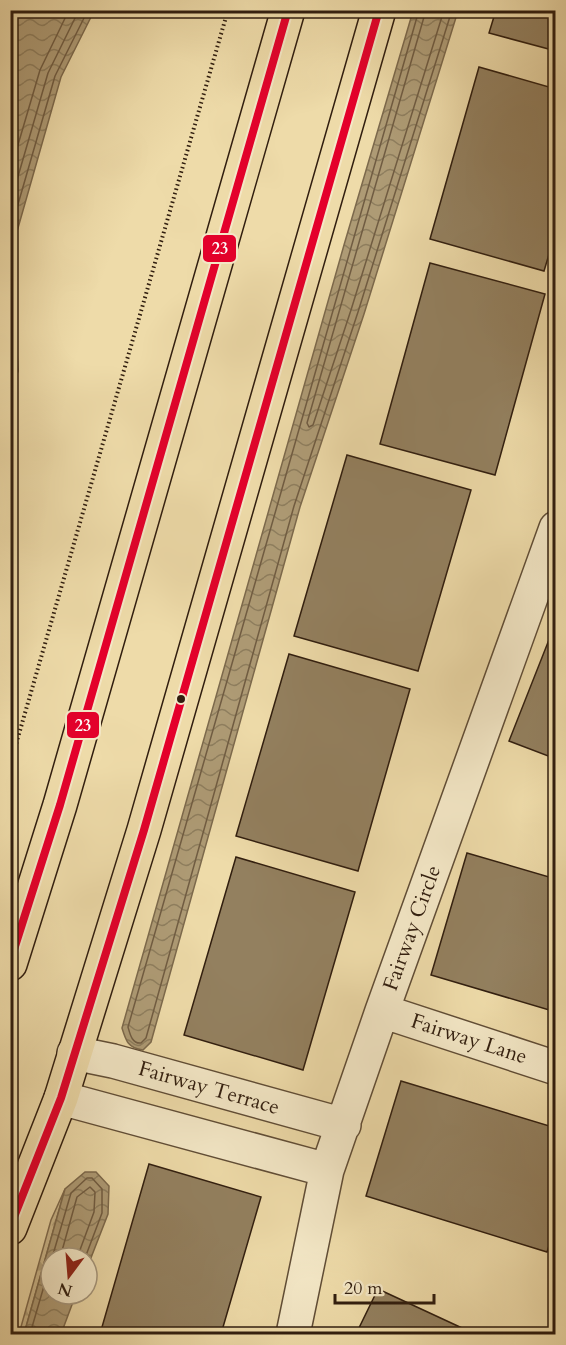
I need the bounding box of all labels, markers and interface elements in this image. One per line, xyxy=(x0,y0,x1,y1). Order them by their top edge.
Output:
line badge: 23 xyxy=(202,234,237,263)
text: 23 xyxy=(212,238,228,260)
unlabelled marker xyxy=(175,693,187,705)
line badge: 23 xyxy=(66,711,100,739)
text: 23 xyxy=(75,715,91,737)
street label: Fairway Circle xyxy=(376,861,448,995)
street label: Fairway Lane xyxy=(407,1007,531,1071)
street label: Fairway Terrace xyxy=(135,1054,283,1122)
north arrow xyxy=(39,1246,99,1306)
scale bar xyxy=(335,1267,434,1305)
text: 20 m xyxy=(344,1276,383,1301)
text: N xyxy=(55,1277,75,1302)

